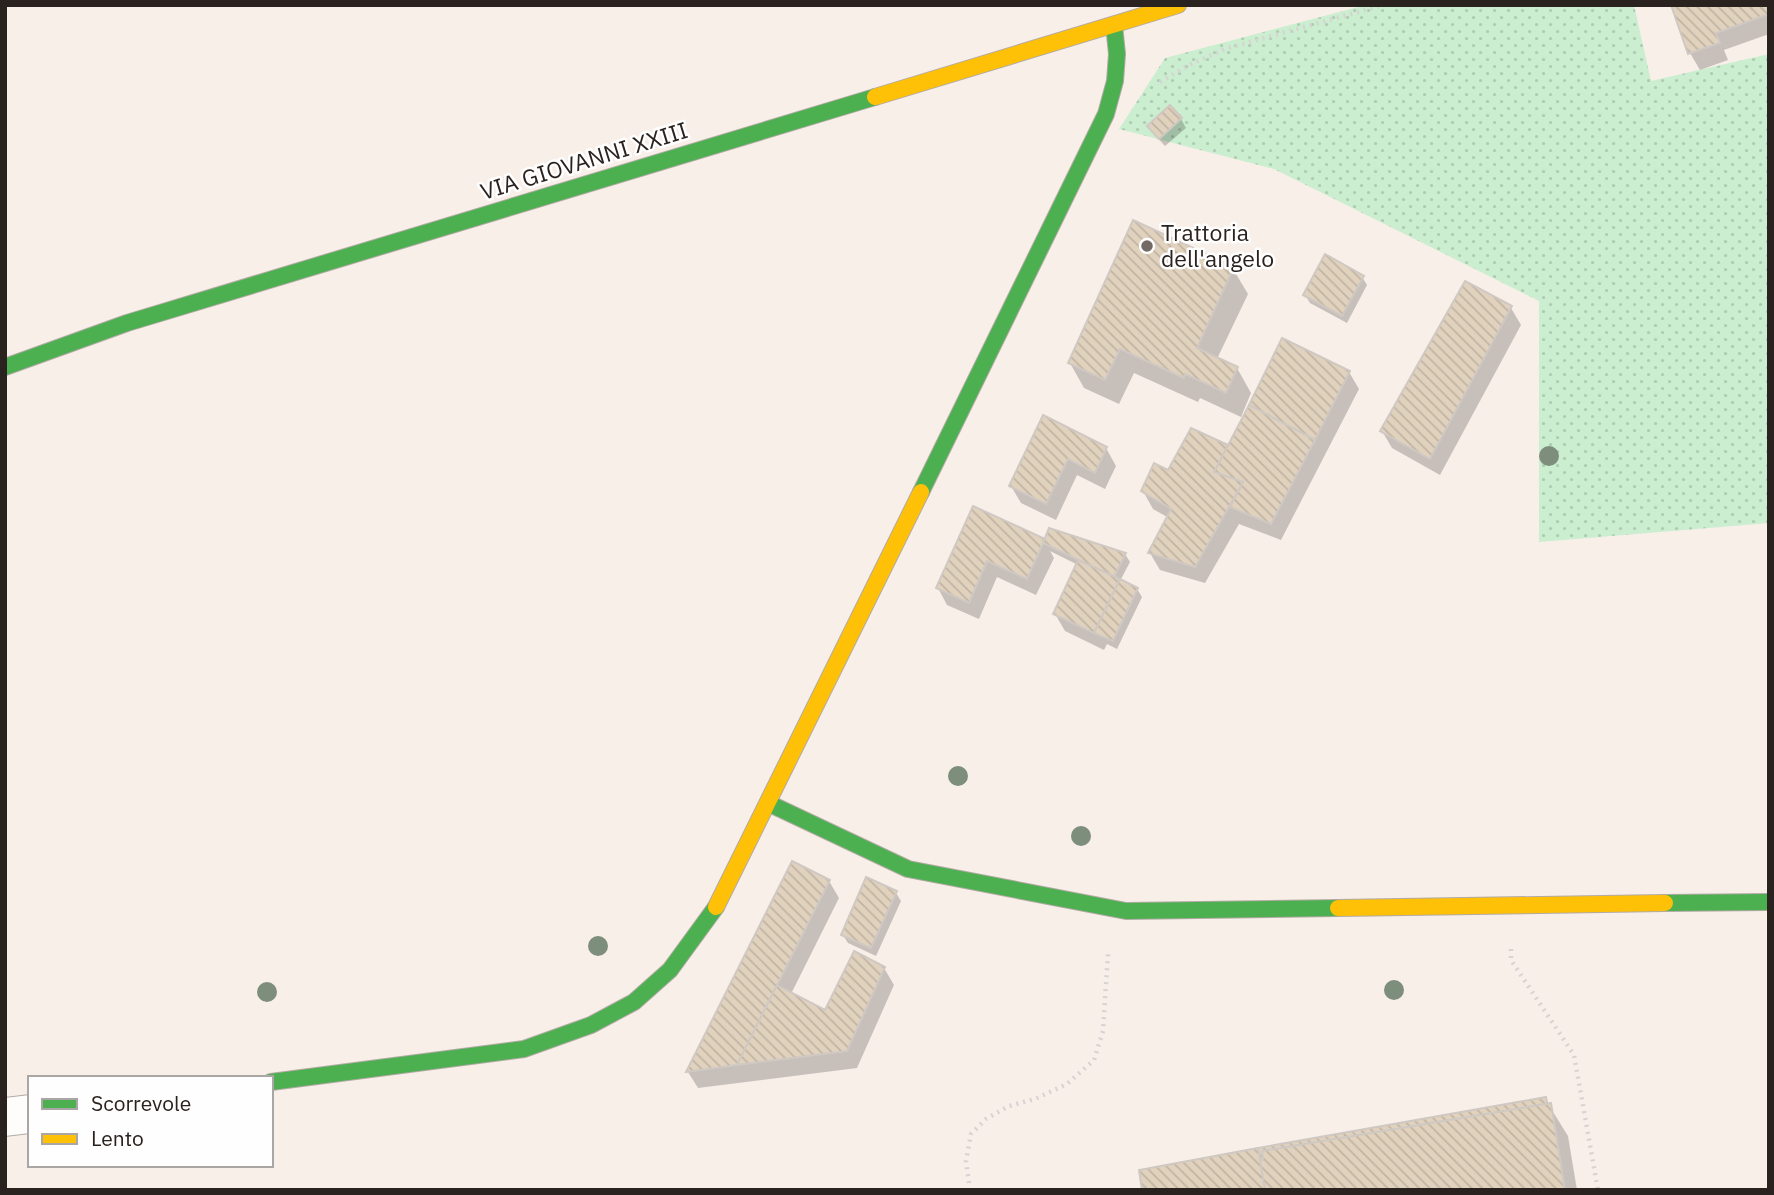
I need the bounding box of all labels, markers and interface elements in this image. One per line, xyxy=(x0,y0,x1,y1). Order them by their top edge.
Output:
street label: VIA GIOVANNI XXIII xyxy=(476,114,691,206)
place label: Trattoria dell'angelo xyxy=(1161,217,1274,273)
marker: Trattoria dell'angelo xyxy=(1139,238,1155,254)
legend xyxy=(28,1076,273,1167)
text: Scorrevole xyxy=(91,1089,191,1117)
text: Lento xyxy=(91,1124,144,1152)

